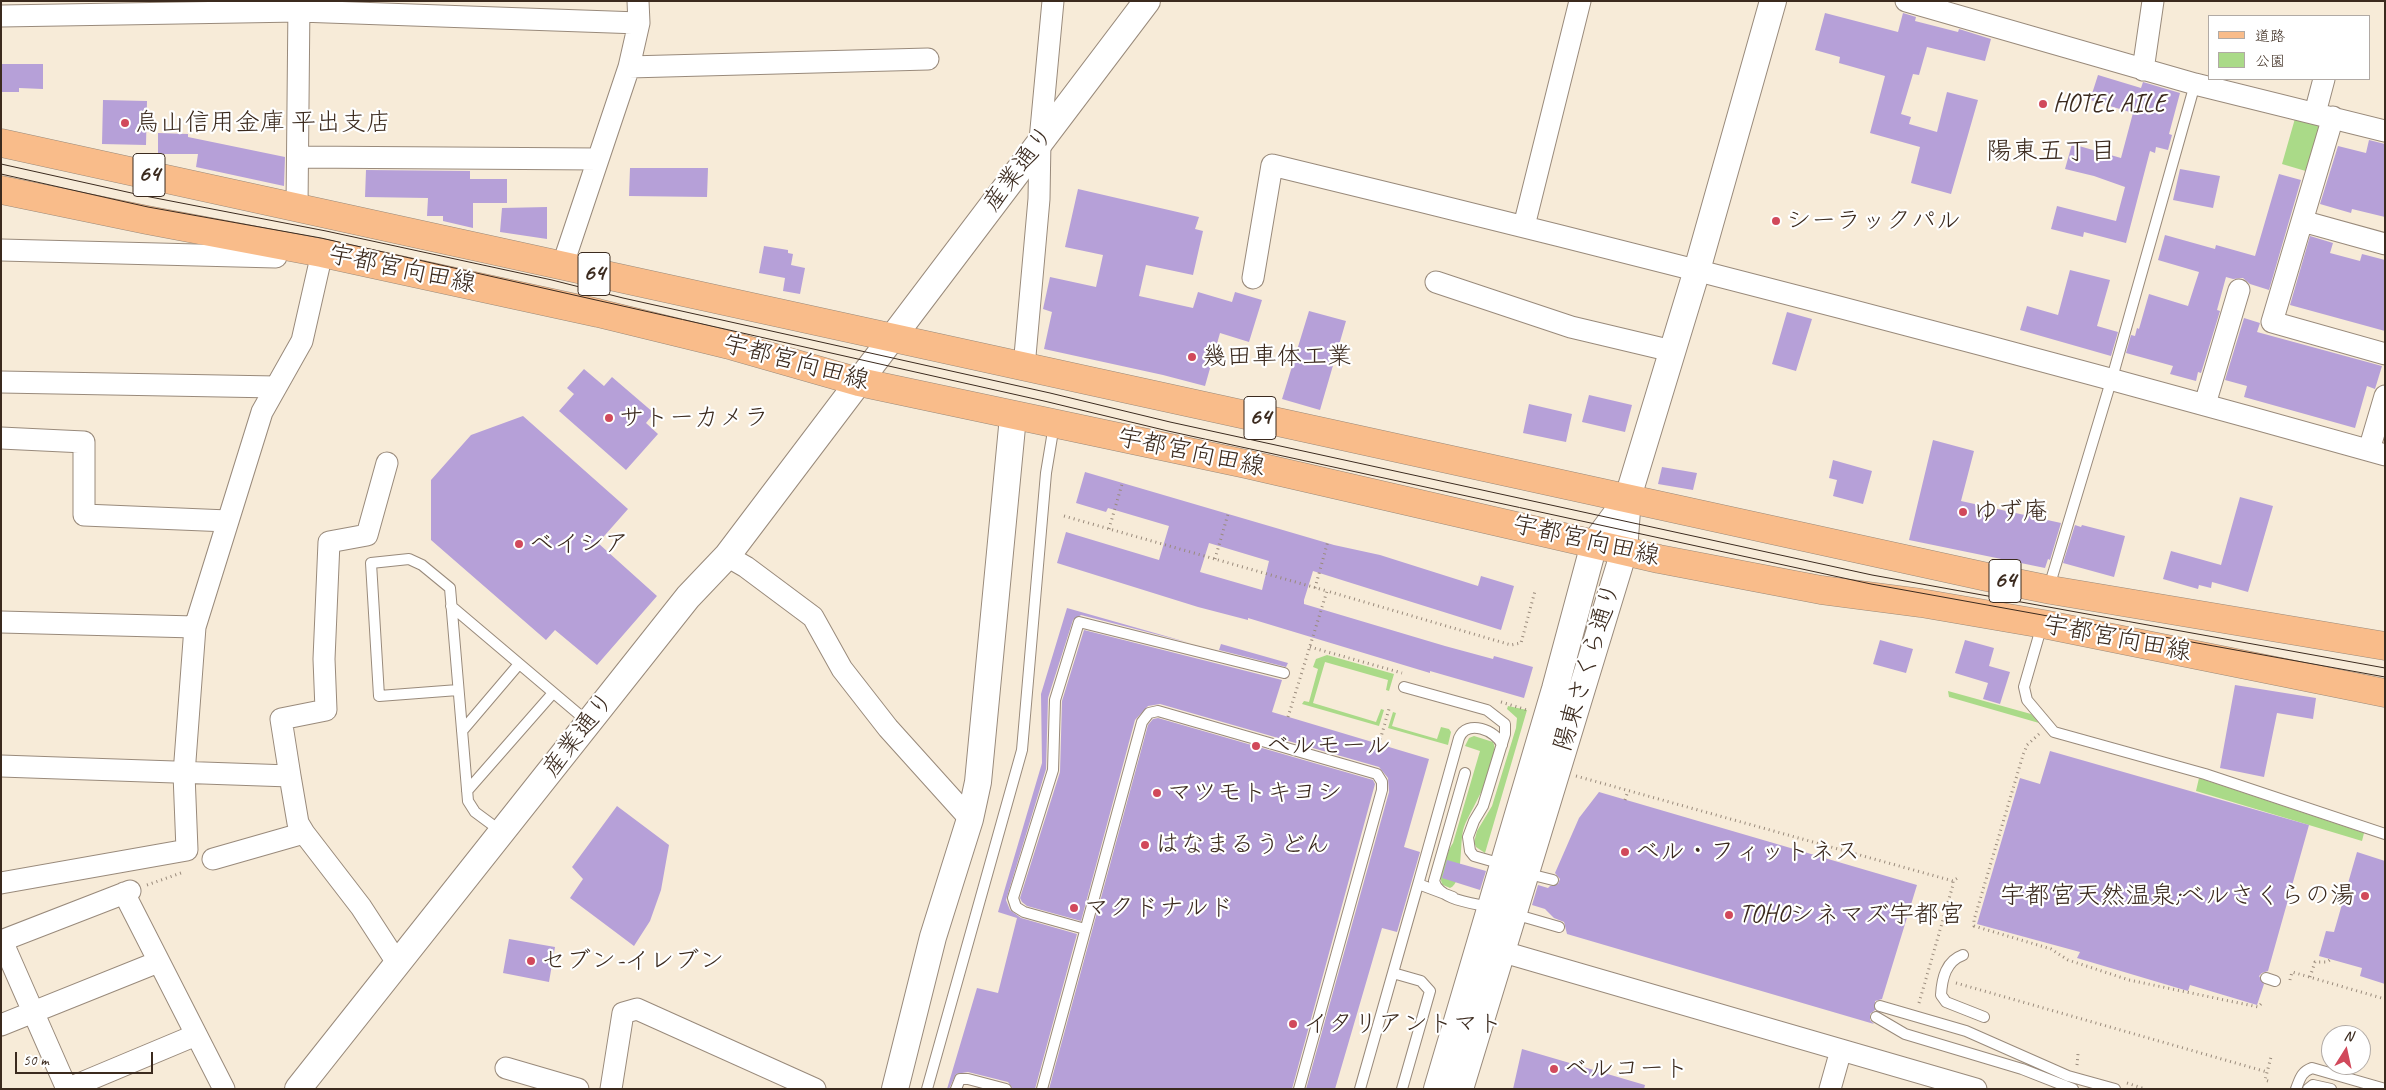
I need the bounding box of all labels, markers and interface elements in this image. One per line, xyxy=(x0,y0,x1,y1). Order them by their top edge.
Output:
legend xyxy=(2208,15,2371,80)
text: 道路 xyxy=(2255,27,2285,46)
text: 公園 xyxy=(2255,52,2285,71)
place label: HOTEL AILE xyxy=(2053,89,2166,119)
marker: HOTEL AILE xyxy=(2037,98,2049,110)
place label: 烏山信用金庫 平出支店 xyxy=(135,108,391,138)
marker: 烏山信用金庫 平出支店 xyxy=(119,117,131,129)
street label: 産業通り xyxy=(977,120,1061,218)
district label: 陽東五丁目 xyxy=(1986,136,2116,168)
road number: 64 xyxy=(133,154,165,196)
place label: シーラックパル xyxy=(1786,206,1961,236)
marker: シーラックパル xyxy=(1770,215,1782,227)
street label: 宇都宮向田線 xyxy=(326,240,478,300)
road number: 64 xyxy=(578,252,610,296)
street label: 宇都宮向田線 xyxy=(720,329,872,397)
place label: 幾田車体工業 xyxy=(1202,342,1352,372)
marker: 幾田車体工業 xyxy=(1186,351,1198,363)
road number: 64 xyxy=(1244,396,1276,439)
place label: サトーカメラ xyxy=(619,403,769,433)
marker: サトーカメラ xyxy=(603,412,615,424)
street label: 宇都宮向田線 xyxy=(1115,423,1267,483)
place label: ゆず庵 xyxy=(1973,497,2048,527)
marker: ゆず庵 xyxy=(1957,506,1969,518)
street label: 宇都宮向田線 xyxy=(1510,510,1662,572)
place label: ベイシア xyxy=(529,529,629,559)
marker: ベイシア xyxy=(513,538,525,550)
road number: 64 xyxy=(1989,560,2021,602)
street label: 陽東さくら通り xyxy=(1548,579,1628,755)
street label: 宇都宮向田線 xyxy=(2041,610,2193,668)
street label: 産業通り xyxy=(536,686,622,784)
place label: ベルモール xyxy=(1266,731,1391,761)
marker: ベルモール xyxy=(1250,740,1262,752)
place label: マツモトキヨシ xyxy=(1167,778,1342,808)
marker: マツモトキヨシ xyxy=(1151,787,1163,799)
place label: はなまるうどん xyxy=(1155,830,1330,860)
place label: ベル・フィットネス xyxy=(1635,837,1860,867)
marker: はなまるうどん xyxy=(1139,839,1151,851)
marker: ベル・フィットネス xyxy=(1619,846,1631,858)
place label: 宇都宮天然温泉;ベルさくらの湯 xyxy=(2000,881,2355,911)
marker: 宇都宮天然温泉;ベルさくらの湯 xyxy=(2359,890,2371,902)
place label: マクドナルド xyxy=(1084,893,1234,923)
place label: TOHOシネマズ宇都宮 xyxy=(1739,900,1964,930)
marker: マクドナルド xyxy=(1068,902,1080,914)
marker: TOHOシネマズ宇都宮 xyxy=(1723,909,1735,921)
place label: セブン-イレブン xyxy=(541,946,724,976)
marker: セブン-イレブン xyxy=(525,955,537,967)
place label: イタリアントマト xyxy=(1303,1009,1503,1039)
marker: イタリアントマト xyxy=(1287,1018,1299,1030)
north arrow xyxy=(2321,1025,2371,1075)
text: N xyxy=(2343,1027,2354,1045)
scale bar xyxy=(18,1042,155,1074)
text: 50 m xyxy=(23,1051,49,1070)
place label: ベルコート xyxy=(1564,1054,1689,1084)
marker: ベルコート xyxy=(1548,1063,1560,1075)

